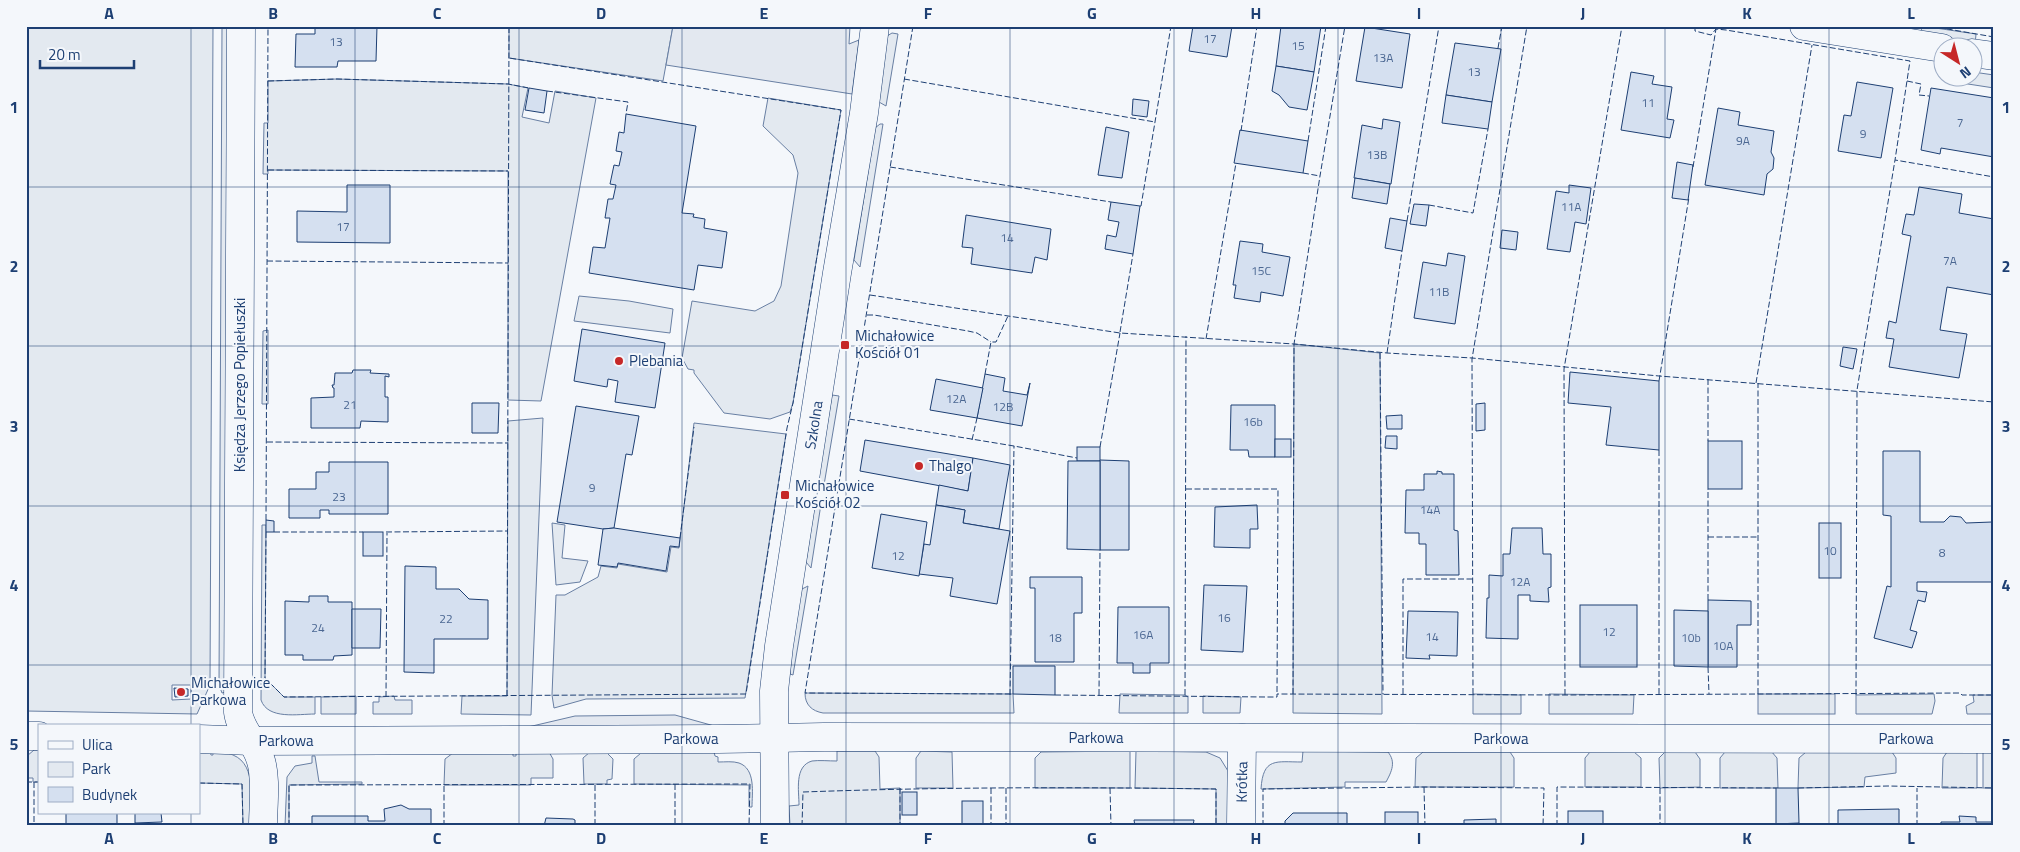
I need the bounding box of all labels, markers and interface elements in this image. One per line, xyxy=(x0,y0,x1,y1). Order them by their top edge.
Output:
text: A xyxy=(104,1,114,25)
text: B xyxy=(268,1,278,25)
text: C xyxy=(433,1,442,25)
text: D xyxy=(596,1,606,25)
text: E xyxy=(760,1,769,25)
text: F xyxy=(924,1,933,25)
text: G xyxy=(1087,1,1097,25)
text: H xyxy=(1251,1,1261,25)
text: I xyxy=(1417,1,1421,25)
text: J xyxy=(1581,1,1585,25)
text: K xyxy=(1742,1,1752,25)
text: L xyxy=(1907,1,1915,25)
house number: 17 xyxy=(1203,29,1217,48)
house number: 13 xyxy=(329,32,343,51)
house number: 15 xyxy=(1291,36,1305,55)
scale bar xyxy=(40,38,134,70)
north arrow xyxy=(1932,38,1982,88)
text: 20 m xyxy=(48,43,81,66)
house number: 13A xyxy=(1373,48,1393,67)
house number: 13 xyxy=(1467,62,1481,81)
text: N xyxy=(1956,62,1976,84)
house number: 11 xyxy=(1641,93,1655,112)
text: 1 xyxy=(10,95,18,119)
text: 1 xyxy=(2002,95,2010,119)
house number: 7 xyxy=(1957,113,1963,132)
house number: 9 xyxy=(1860,124,1867,143)
house number: 9A xyxy=(1736,131,1750,150)
house number: 13B xyxy=(1367,145,1387,164)
house number: 11A xyxy=(1561,197,1581,216)
house number: 17 xyxy=(336,217,350,236)
house number: 14 xyxy=(1000,228,1014,247)
house number: 7A xyxy=(1943,251,1957,270)
text: 2 xyxy=(10,254,18,278)
text: 2 xyxy=(2002,254,2010,278)
house number: 15C xyxy=(1251,261,1271,280)
house number: 11B xyxy=(1429,282,1449,301)
street label: Księdza Jerzego Popiełuszki xyxy=(228,298,251,472)
place label: Michałowice Kościół 01 xyxy=(855,324,934,364)
marker: Michałowice Kościół 01 xyxy=(839,339,851,351)
place label: Plebania xyxy=(629,349,684,372)
marker: Plebania xyxy=(613,355,625,367)
house number: 12A xyxy=(946,389,966,408)
house number: 21 xyxy=(343,395,357,414)
house number: 12B xyxy=(993,397,1013,416)
street label: Szkolna xyxy=(798,399,829,451)
house number: 16b xyxy=(1243,412,1263,431)
text: 3 xyxy=(10,414,18,438)
text: 3 xyxy=(2002,414,2010,438)
place label: Thalgo xyxy=(929,454,972,477)
marker: Thalgo xyxy=(913,460,925,472)
place label: Michałowice Kościół 02 xyxy=(795,474,874,514)
house number: 9 xyxy=(589,478,596,497)
house number: 23 xyxy=(332,487,346,506)
marker: Michałowice Kościół 02 xyxy=(779,489,791,501)
house number: 14A xyxy=(1420,500,1440,519)
house number: 10 xyxy=(1823,541,1837,560)
house number: 8 xyxy=(1939,543,1946,562)
house number: 12 xyxy=(891,546,905,565)
house number: 12A xyxy=(1510,572,1530,591)
text: 4 xyxy=(10,573,19,597)
text: 4 xyxy=(2002,573,2011,597)
house number: 16 xyxy=(1217,608,1231,627)
house number: 22 xyxy=(439,609,453,628)
house number: 24 xyxy=(311,618,325,637)
house number: 12 xyxy=(1602,622,1616,641)
house number: 16A xyxy=(1133,625,1153,644)
house number: 14 xyxy=(1425,627,1439,646)
house number: 18 xyxy=(1048,628,1062,647)
house number: 10b xyxy=(1681,628,1701,647)
house number: 10A xyxy=(1713,636,1733,655)
place label: Michałowice Parkowa xyxy=(191,671,270,711)
marker: Michałowice Parkowa xyxy=(175,686,187,698)
legend xyxy=(38,724,200,814)
street label: Parkowa xyxy=(1068,726,1124,749)
street label: Parkowa xyxy=(663,727,719,750)
street label: Parkowa xyxy=(1473,727,1529,750)
street label: Parkowa xyxy=(1878,727,1934,750)
street label: Parkowa xyxy=(258,729,314,752)
text: 5 xyxy=(10,732,19,756)
text: 5 xyxy=(2002,732,2011,756)
text: Ulica xyxy=(82,733,113,756)
text: Park xyxy=(82,757,111,780)
street label: Krótka xyxy=(1230,761,1253,803)
text: Budynek xyxy=(82,783,137,806)
text: A xyxy=(104,826,114,850)
text: B xyxy=(268,826,278,850)
text: C xyxy=(433,826,442,850)
text: D xyxy=(596,826,606,850)
text: E xyxy=(760,826,769,850)
text: F xyxy=(924,826,933,850)
text: G xyxy=(1087,826,1097,850)
text: H xyxy=(1251,826,1261,850)
text: I xyxy=(1417,826,1421,850)
text: J xyxy=(1581,826,1585,850)
text: K xyxy=(1742,826,1752,850)
text: L xyxy=(1907,826,1915,850)

